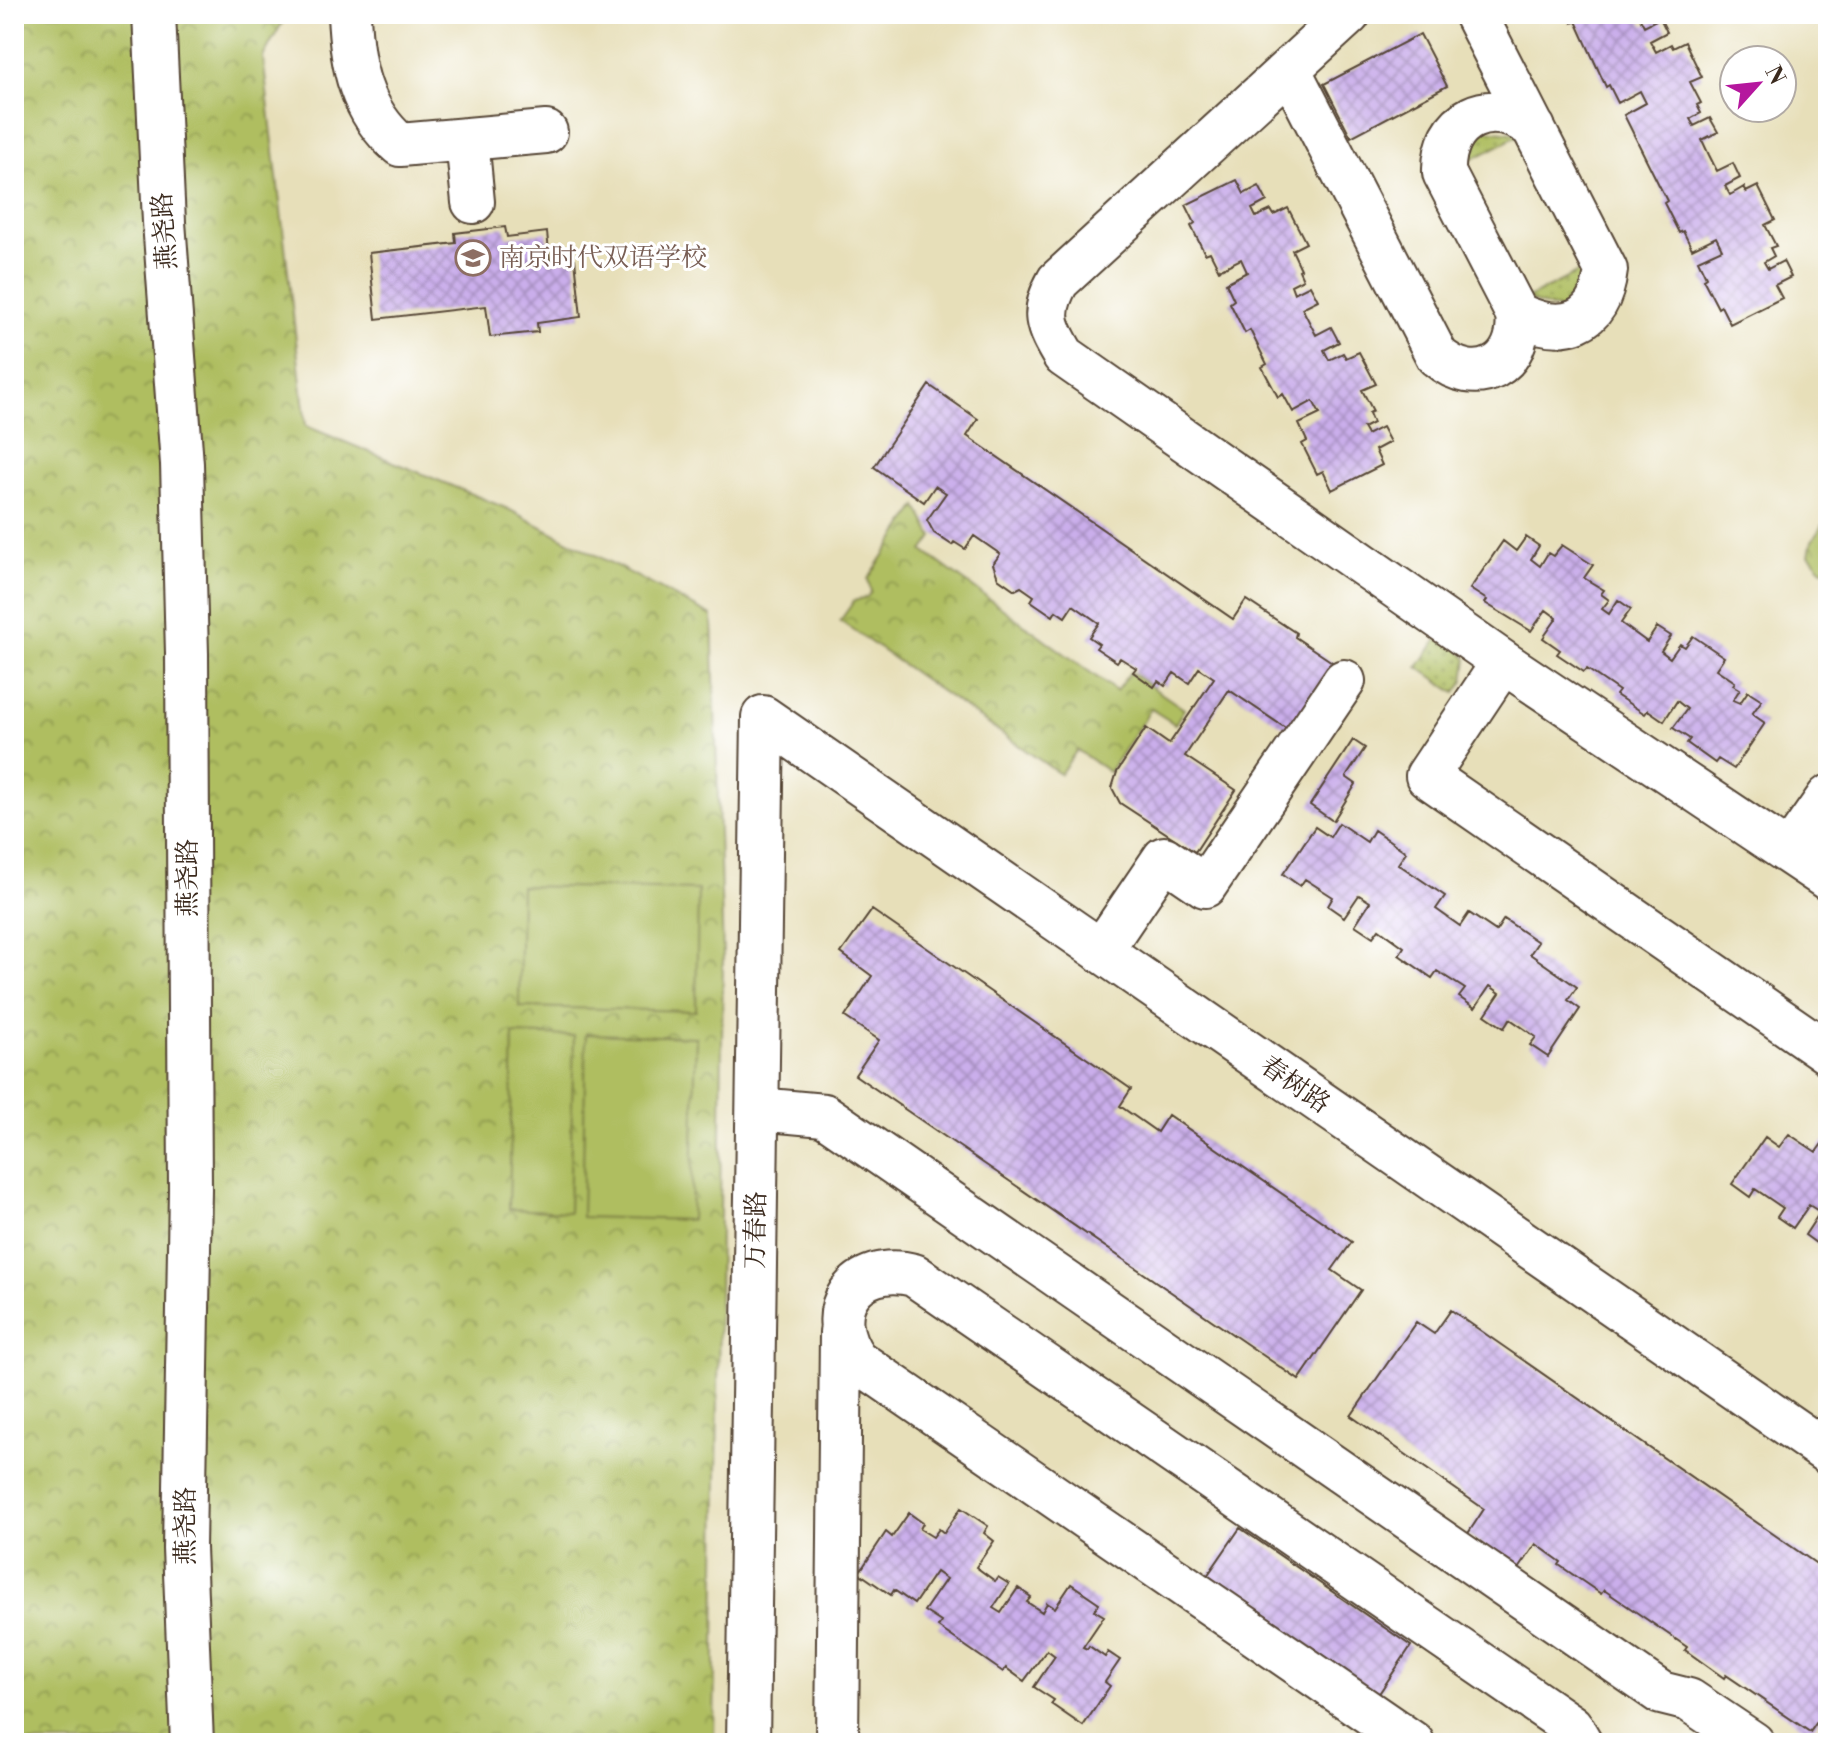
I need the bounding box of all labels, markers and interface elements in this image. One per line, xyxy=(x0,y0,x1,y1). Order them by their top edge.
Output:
north arrow xyxy=(1718,44,1798,124)
text: N xyxy=(1759,62,1791,90)
street label: 燕尧路 xyxy=(146,191,184,271)
school or university icon: 南京时代双语学校 xyxy=(454,239,492,277)
place label: 南京时代双语学校 xyxy=(499,242,707,274)
street label: 燕尧路 xyxy=(172,839,204,917)
street label: 春树路 xyxy=(1254,1050,1336,1120)
street label: 万春路 xyxy=(739,1191,773,1269)
street label: 燕尧路 xyxy=(170,1487,202,1565)

